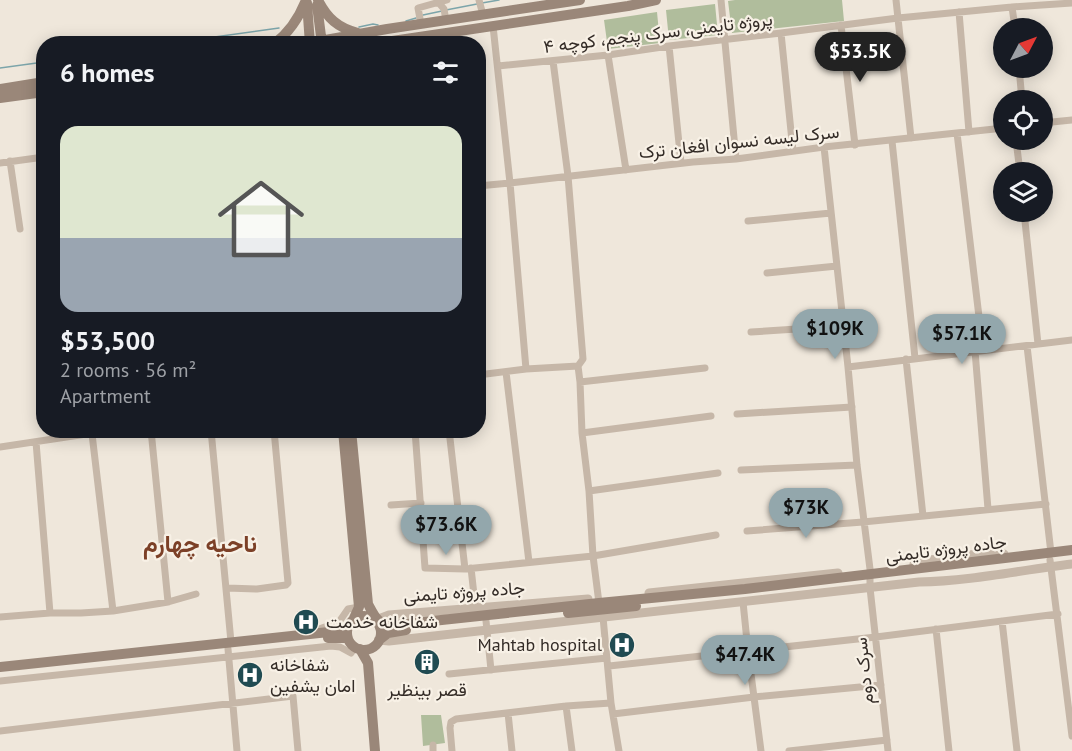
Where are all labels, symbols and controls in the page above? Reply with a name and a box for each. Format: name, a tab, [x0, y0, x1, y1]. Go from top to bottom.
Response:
street label: پروژه تایمنی، سرک پنجم، کوچه ۴	[542, 7, 774, 59]
north arrow	[993, 18, 1053, 78]
map controls	[993, 18, 1053, 222]
pin: $53.5K	[811, 32, 909, 83]
text: $53.5K	[829, 38, 891, 64]
text: 6 homes	[60, 56, 155, 89]
icon: filters	[429, 56, 462, 89]
button: locate	[993, 90, 1053, 150]
street label: سرک لیسه نسوان افغان‌ ترک	[638, 120, 840, 163]
button: layers	[993, 162, 1053, 222]
icon: home	[207, 165, 315, 273]
pin: $109K	[793, 309, 877, 360]
pin: $57.1K	[913, 314, 1011, 365]
text: $109K	[806, 315, 864, 341]
text: $57.1K	[932, 320, 992, 346]
text: $53,500	[60, 324, 155, 357]
text: 2 rooms · 56 m²	[60, 357, 196, 383]
text: Apartment	[60, 383, 151, 409]
pin: $73K	[770, 488, 842, 539]
text: $73K	[783, 494, 829, 520]
pin: $73.6K	[397, 505, 495, 556]
text: $73.6K	[415, 511, 477, 537]
district label: ناحیه چهارم	[143, 528, 257, 560]
street label: جاده پروژه تایمنی	[884, 530, 1008, 568]
street label: جاده پروژه تایمنی	[402, 576, 526, 608]
hospital icon: شفاخانه خدمت	[291, 607, 321, 637]
place label: شفاخانه خدمت	[326, 610, 438, 633]
hospital icon: Mahtab hospital	[607, 630, 637, 660]
place label: Mahtab hospital	[478, 633, 603, 656]
pin: $47.4K	[696, 635, 794, 686]
street label: سرک دوم	[849, 636, 879, 706]
text: $47.4K	[715, 641, 775, 667]
building icon: قصر بینظیر	[412, 647, 442, 677]
place label: شفاخانه امان یشفین	[270, 653, 355, 697]
hospital icon: شفاخانه امان یشفین	[235, 660, 265, 690]
place label: قصر بینظیر	[386, 678, 467, 701]

